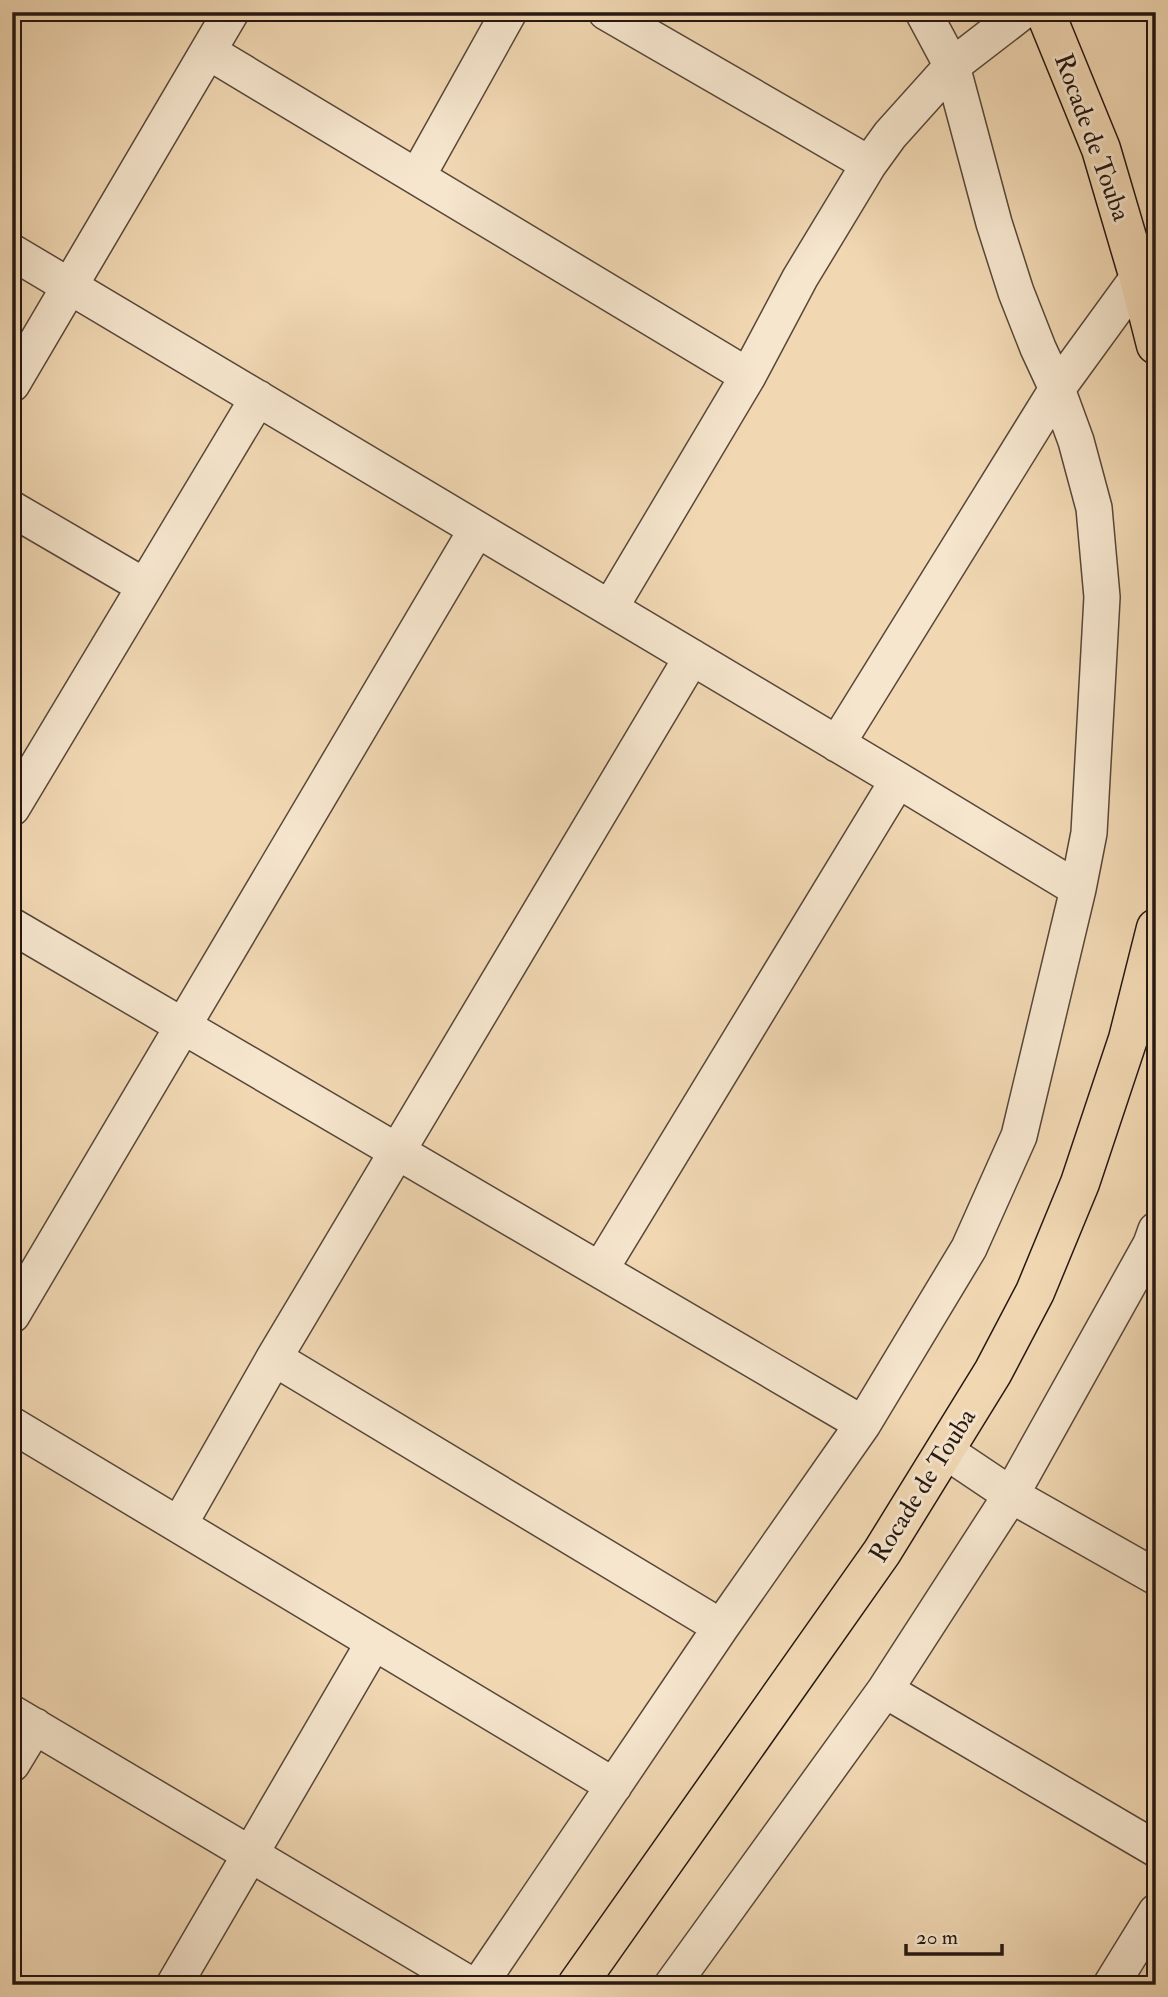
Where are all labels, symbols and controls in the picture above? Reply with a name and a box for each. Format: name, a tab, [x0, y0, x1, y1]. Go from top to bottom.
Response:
street label: Rocade de Touba	[1047, 49, 1137, 226]
street label: Rocade de Touba	[863, 1402, 983, 1568]
scale bar	[906, 1913, 1002, 1957]
text: 20 m	[916, 1924, 958, 1951]

